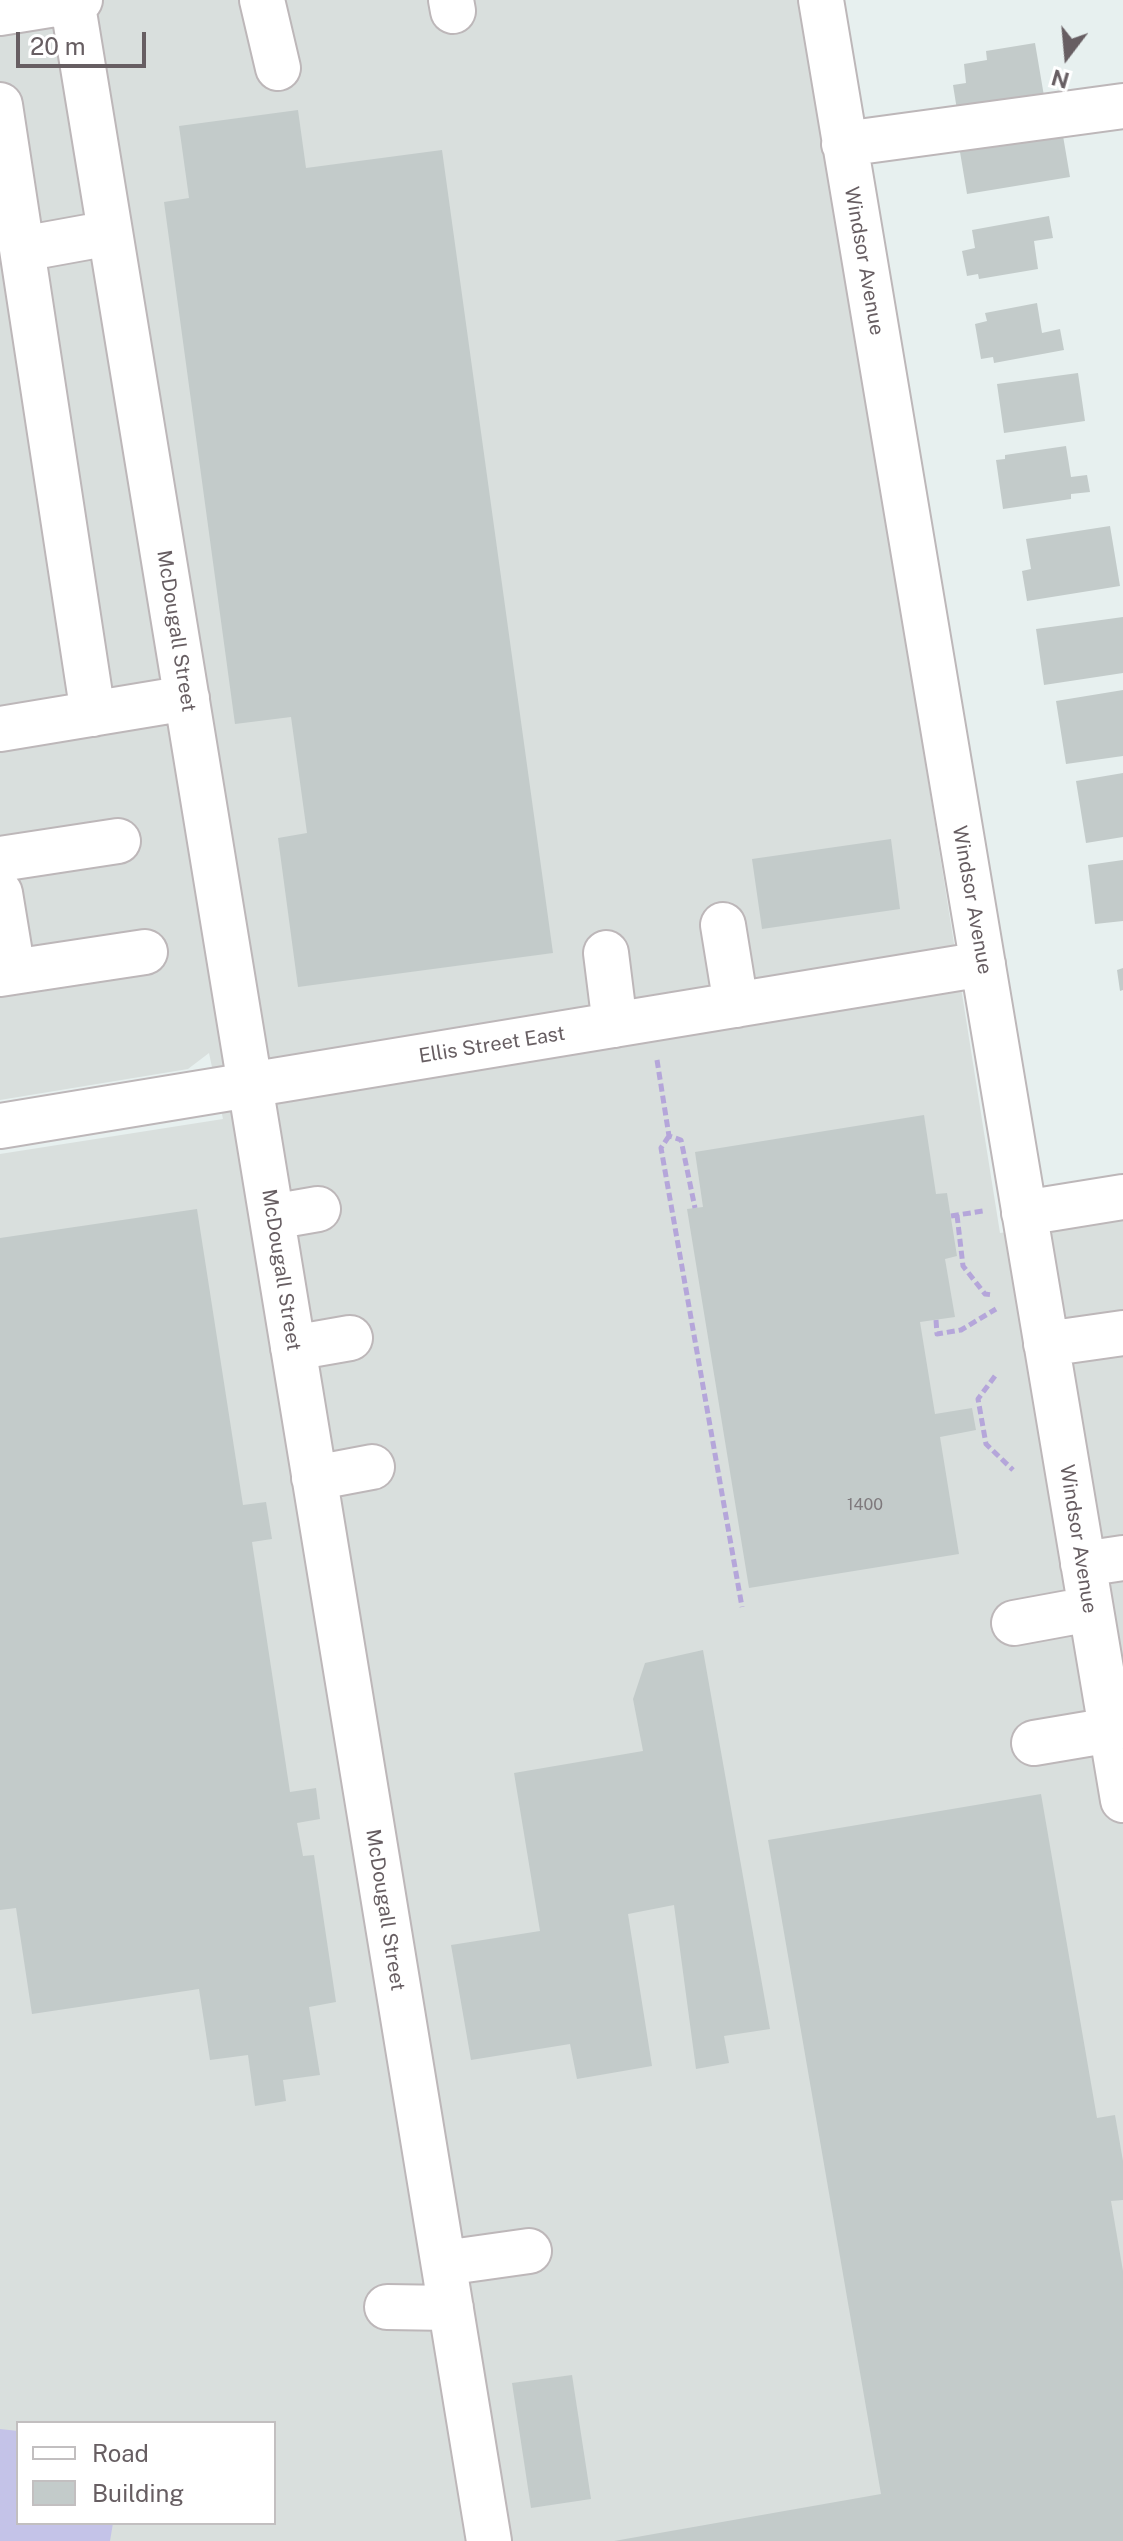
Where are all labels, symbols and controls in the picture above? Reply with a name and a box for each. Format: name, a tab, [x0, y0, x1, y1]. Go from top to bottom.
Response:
scale bar	[20, 16, 150, 66]
north arrow	[1027, 16, 1107, 96]
text: 20 m	[30, 32, 86, 60]
text: N	[1049, 64, 1072, 94]
street label: Windsor Avenue	[839, 185, 889, 337]
street label: McDougall Street	[151, 548, 201, 714]
street label: Windsor Avenue	[947, 824, 997, 976]
street label: Ellis Street East	[417, 1022, 567, 1068]
street label: McDougall Street	[256, 1187, 306, 1353]
street label: Windsor Avenue	[1054, 1463, 1102, 1615]
house number: 1400	[847, 1495, 883, 1515]
street label: McDougall Street	[360, 1827, 410, 1993]
legend	[16, 2421, 276, 2525]
text: Road	[92, 2439, 149, 2467]
text: Building	[92, 2479, 184, 2507]

